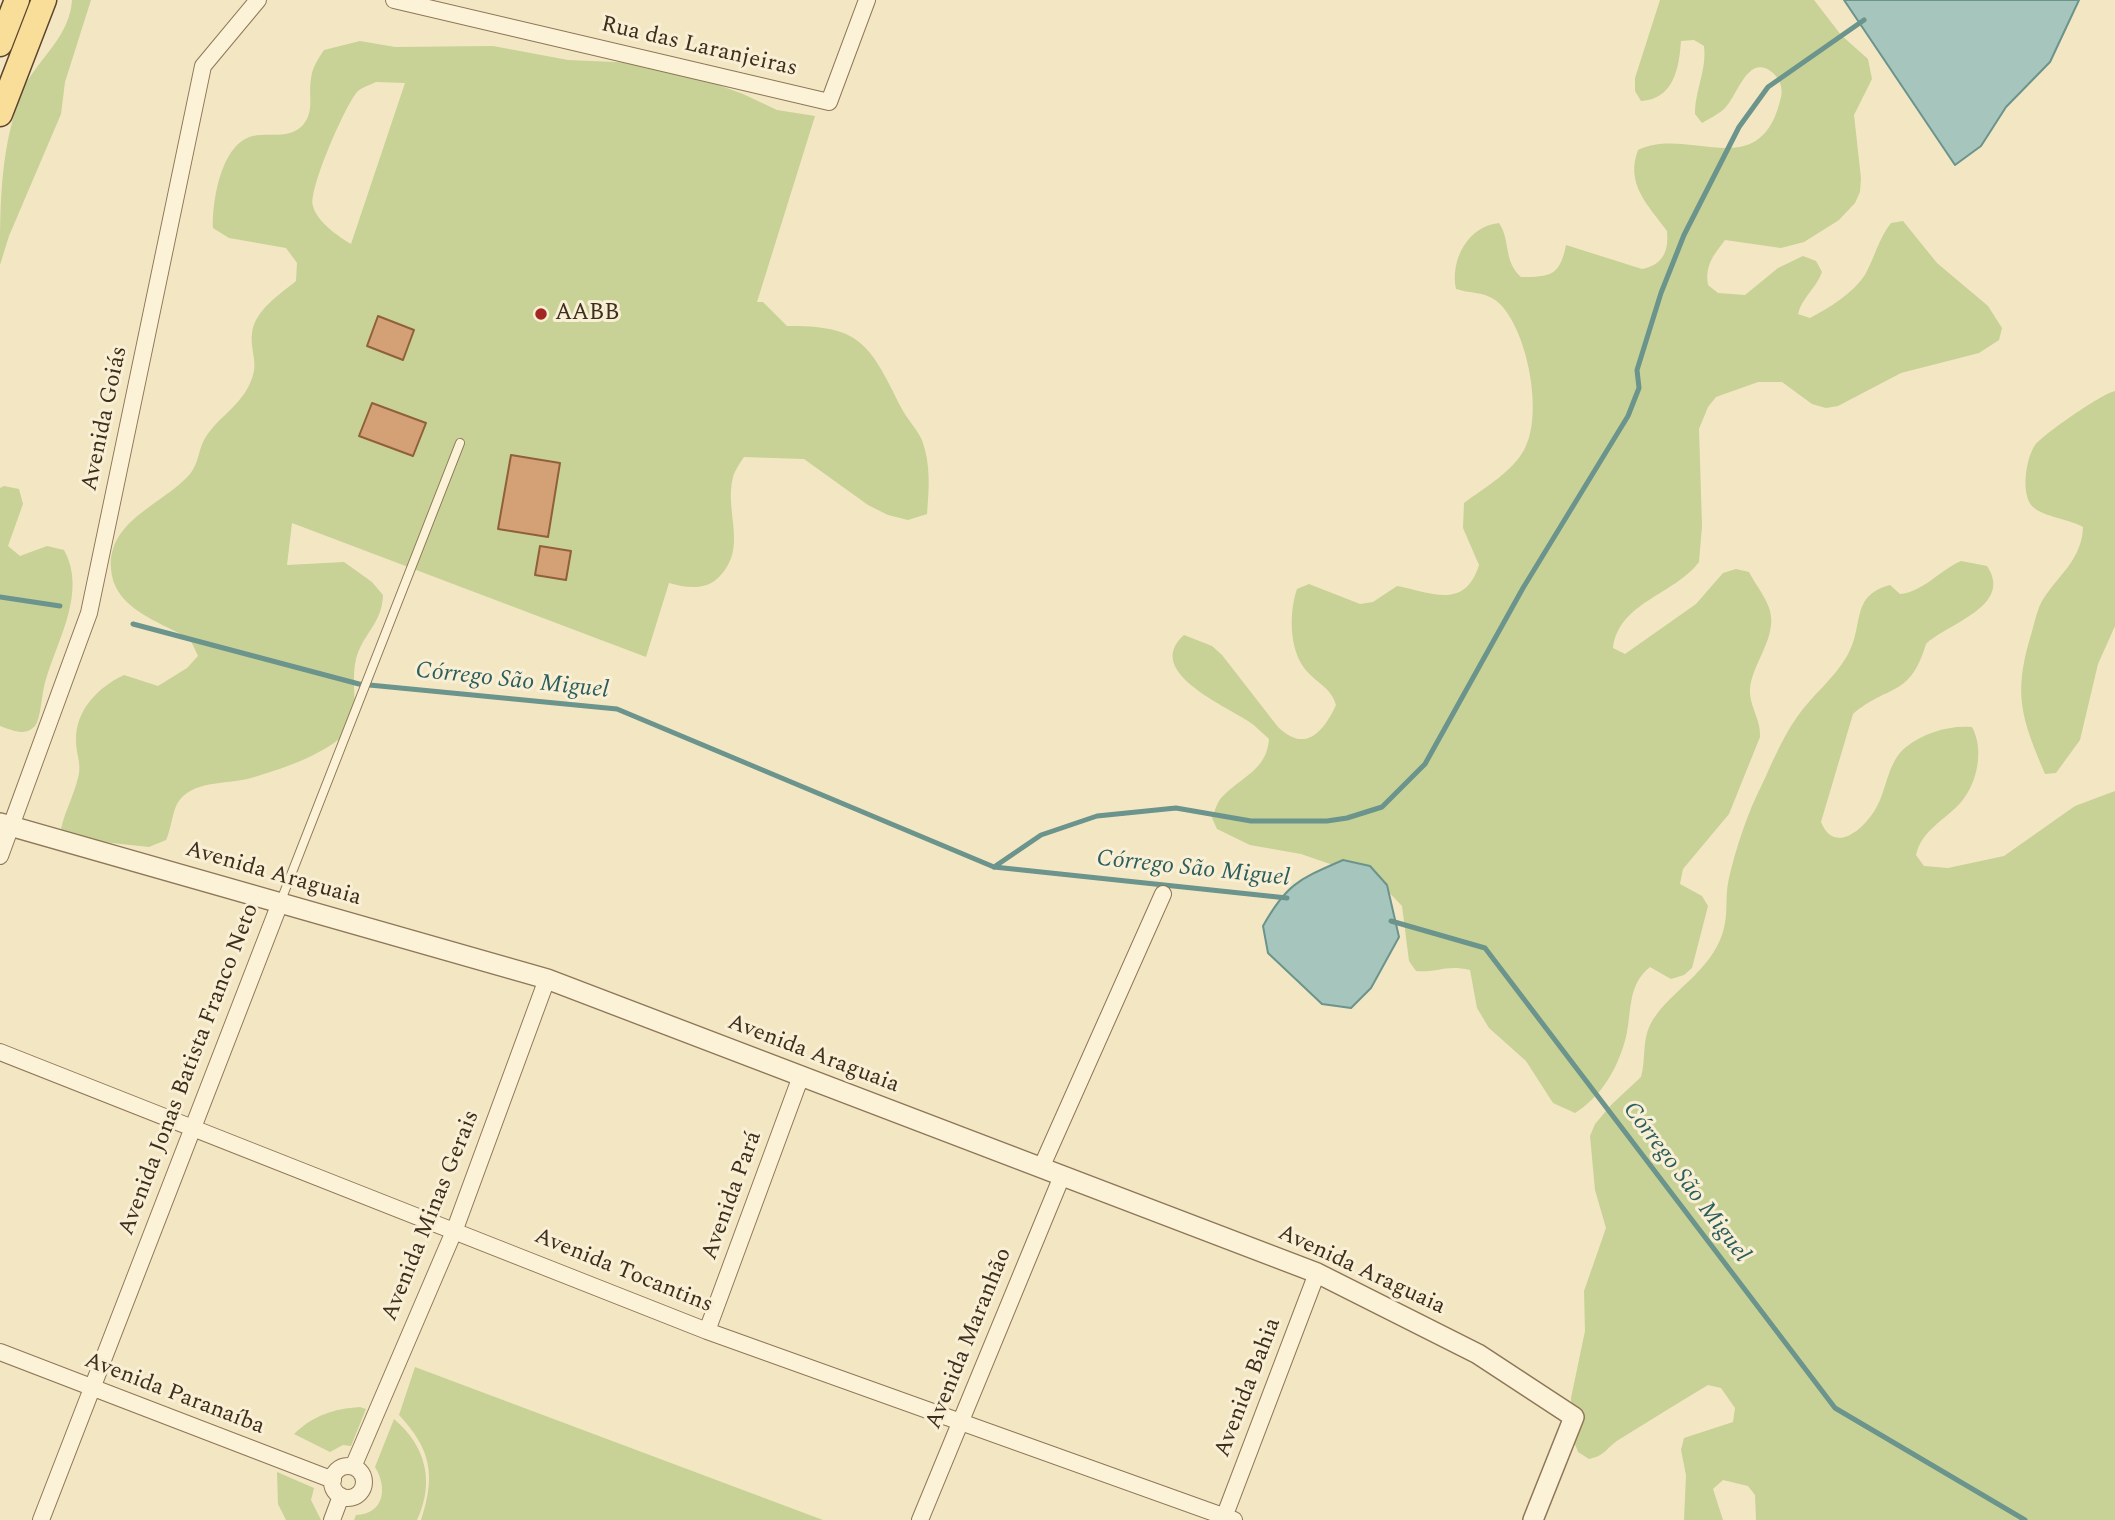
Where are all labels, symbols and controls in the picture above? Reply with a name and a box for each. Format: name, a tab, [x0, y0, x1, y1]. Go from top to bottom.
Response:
street label: Rua das Laranjeiras	[598, 12, 800, 84]
place label: AABB	[555, 300, 619, 328]
marker: AABB	[533, 306, 549, 322]
street label: Avenida Goiás	[77, 344, 135, 494]
water label: Córrego São Miguel	[414, 658, 610, 706]
street label: Avenida Araguaia	[182, 837, 364, 913]
water label: Córrego São Miguel	[1095, 846, 1291, 894]
street label: Avenida Jonas Batista Franco Neto	[114, 900, 266, 1240]
street label: Avenida Araguaia	[723, 1010, 903, 1100]
water label: Córrego São Miguel	[1615, 1097, 1755, 1269]
street label: Avenida Minas Gerais	[377, 1107, 487, 1325]
street label: Avenida Pará	[697, 1128, 769, 1264]
street label: Avenida Araguaia	[1273, 1220, 1449, 1322]
street label: Avenida Tocantins	[530, 1224, 716, 1320]
street label: Avenida Maranhão	[921, 1244, 1019, 1434]
street label: Avenida Bahia	[1210, 1315, 1288, 1461]
street label: Avenida Paranaíba	[80, 1348, 268, 1442]

